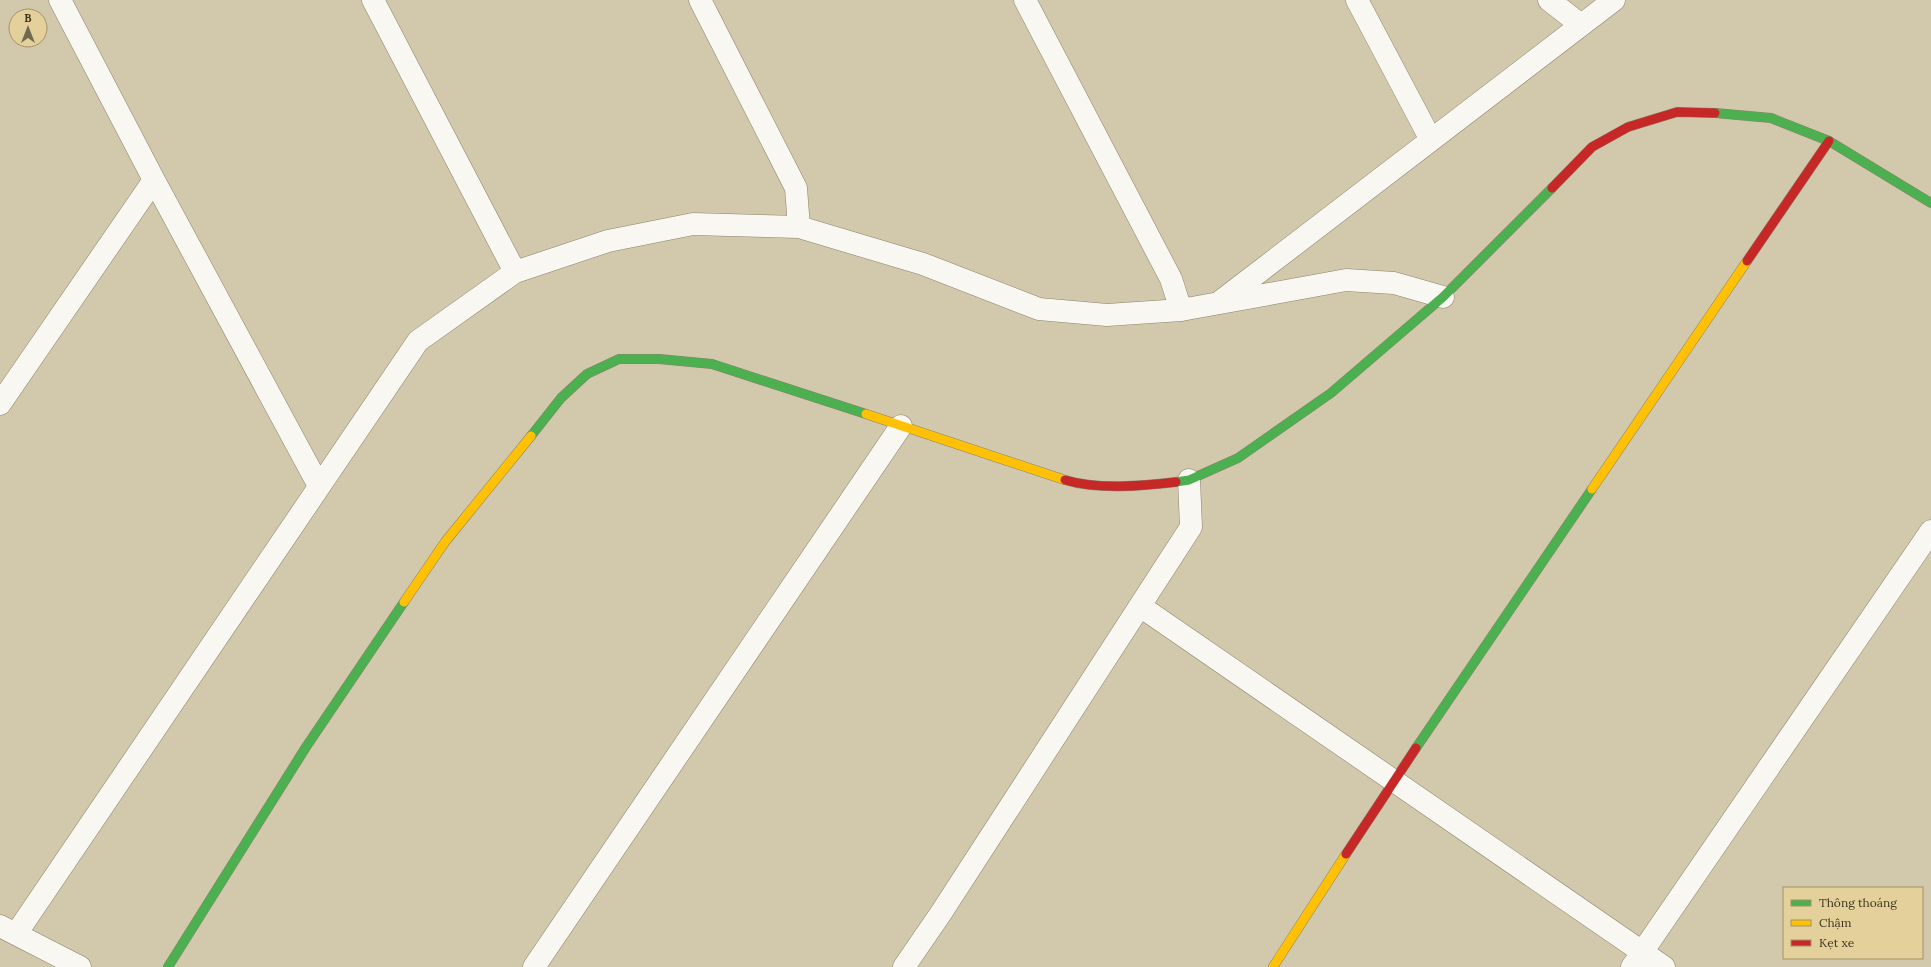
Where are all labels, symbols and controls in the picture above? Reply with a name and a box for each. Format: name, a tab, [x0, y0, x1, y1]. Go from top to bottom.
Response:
north arrow	[8, 8, 48, 48]
text: B	[24, 11, 32, 25]
legend	[1783, 887, 1923, 959]
text: Thông thoáng	[1819, 895, 1897, 910]
text: Chậm	[1819, 915, 1852, 930]
text: Kẹt xe	[1819, 935, 1855, 950]

